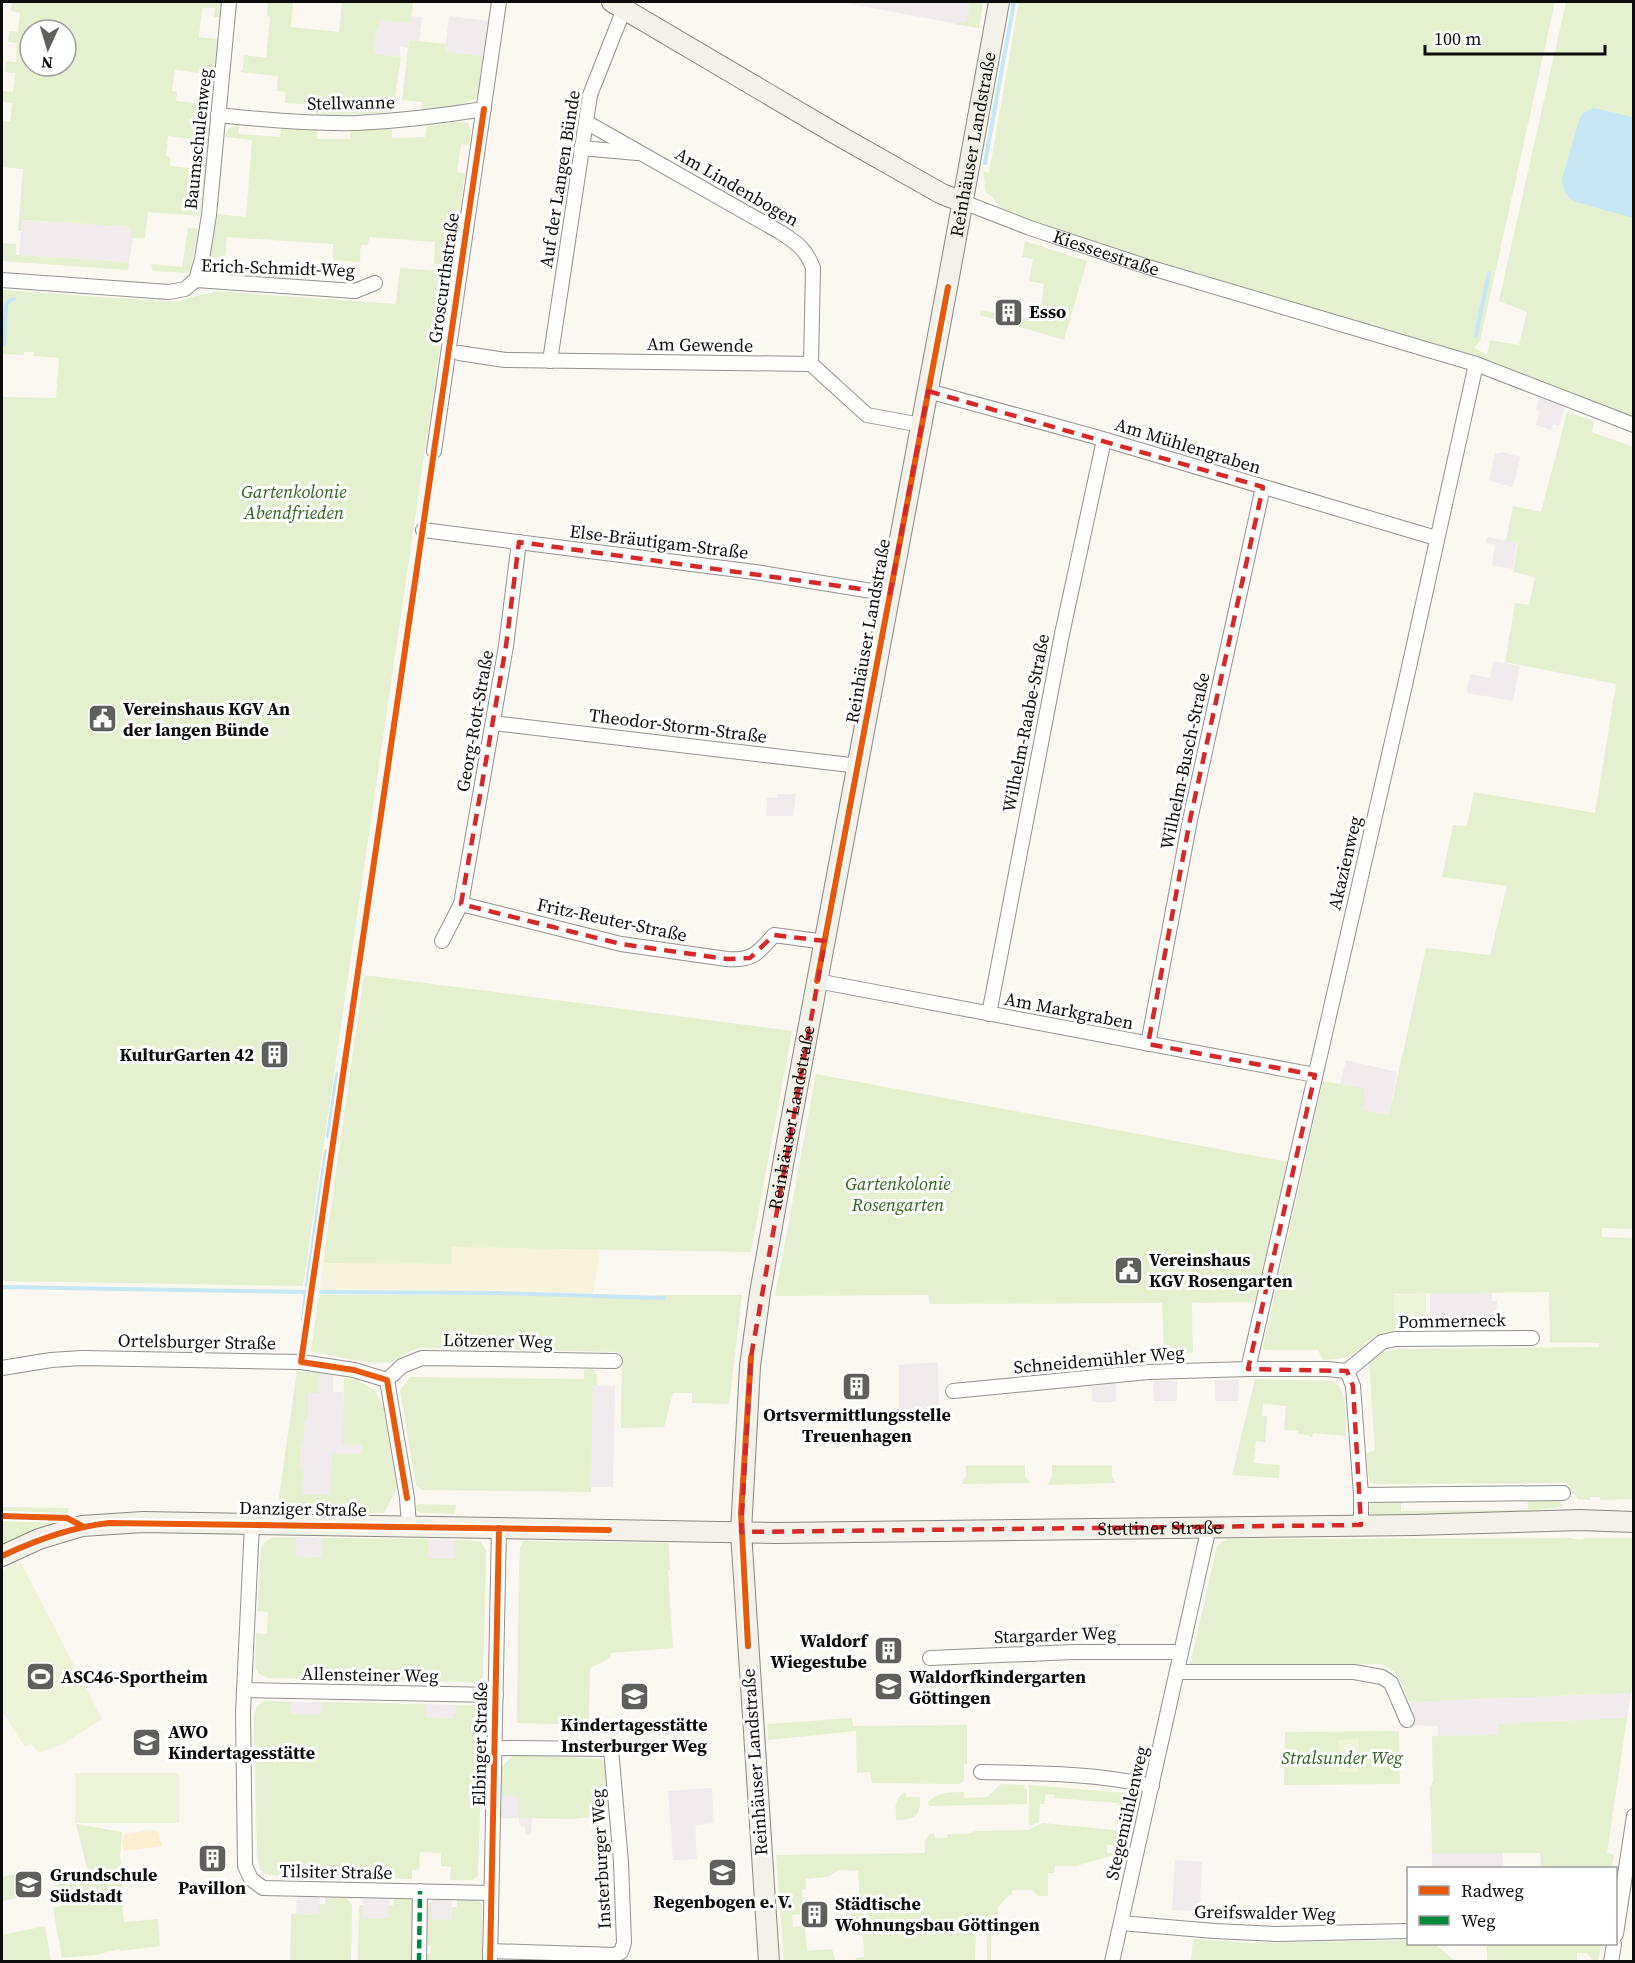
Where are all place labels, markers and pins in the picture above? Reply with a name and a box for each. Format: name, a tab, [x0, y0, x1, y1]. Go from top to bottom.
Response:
building icon: Esso	[992, 296, 1024, 328]
place label: Esso	[1029, 299, 1066, 324]
place label: Vereinshaus KGV An der langen Bünde	[123, 696, 290, 742]
public building icon: Vereinshaus KGV An der langen Bünde	[86, 703, 118, 735]
building icon: KulturGarten 42	[259, 1039, 291, 1071]
place label: KulturGarten 42	[120, 1042, 254, 1067]
place label: Vereinshaus KGV Rosengarten	[1149, 1247, 1293, 1293]
public building icon: Vereinshaus KGV Rosengarten	[1112, 1254, 1144, 1286]
building icon: Ortsvermittlungsstelle Treuenhagen	[841, 1370, 873, 1402]
place label: Ortsvermittlungsstelle Treuenhagen	[763, 1402, 951, 1448]
place label: Waldorf Wiegestube	[770, 1628, 869, 1674]
building icon: Waldorf Wiegestube	[872, 1635, 904, 1667]
sports icon: ASC46-Sportheim	[24, 1661, 56, 1693]
place label: ASC46-Sportheim	[61, 1664, 208, 1689]
place label: Waldorfkindergarten Göttingen	[909, 1664, 1086, 1710]
school or university icon: Waldorfkindergarten Göttingen	[872, 1671, 904, 1703]
school or university icon: Kindertagesstätte Insterburger Weg	[618, 1680, 650, 1712]
place label: Kindertagesstätte Insterburger Weg	[560, 1712, 708, 1758]
place label: AWO Kindertagesstätte	[168, 1719, 315, 1765]
school or university icon: AWO Kindertagesstätte	[131, 1726, 163, 1758]
building icon: Pavillon	[196, 1843, 228, 1875]
school or university icon: Regenbogen e. V.	[707, 1857, 739, 1889]
place label: Grundschule Südstadt	[50, 1862, 157, 1908]
school or university icon: Grundschule Südstadt	[13, 1869, 45, 1901]
place label: Pavillon	[178, 1875, 246, 1900]
place label: Regenbogen e. V.	[653, 1889, 793, 1914]
place label: Städtische Wohnungsbau Göttingen	[835, 1891, 1040, 1937]
building icon: Städtische Wohnungsbau Göttingen	[798, 1898, 830, 1930]

